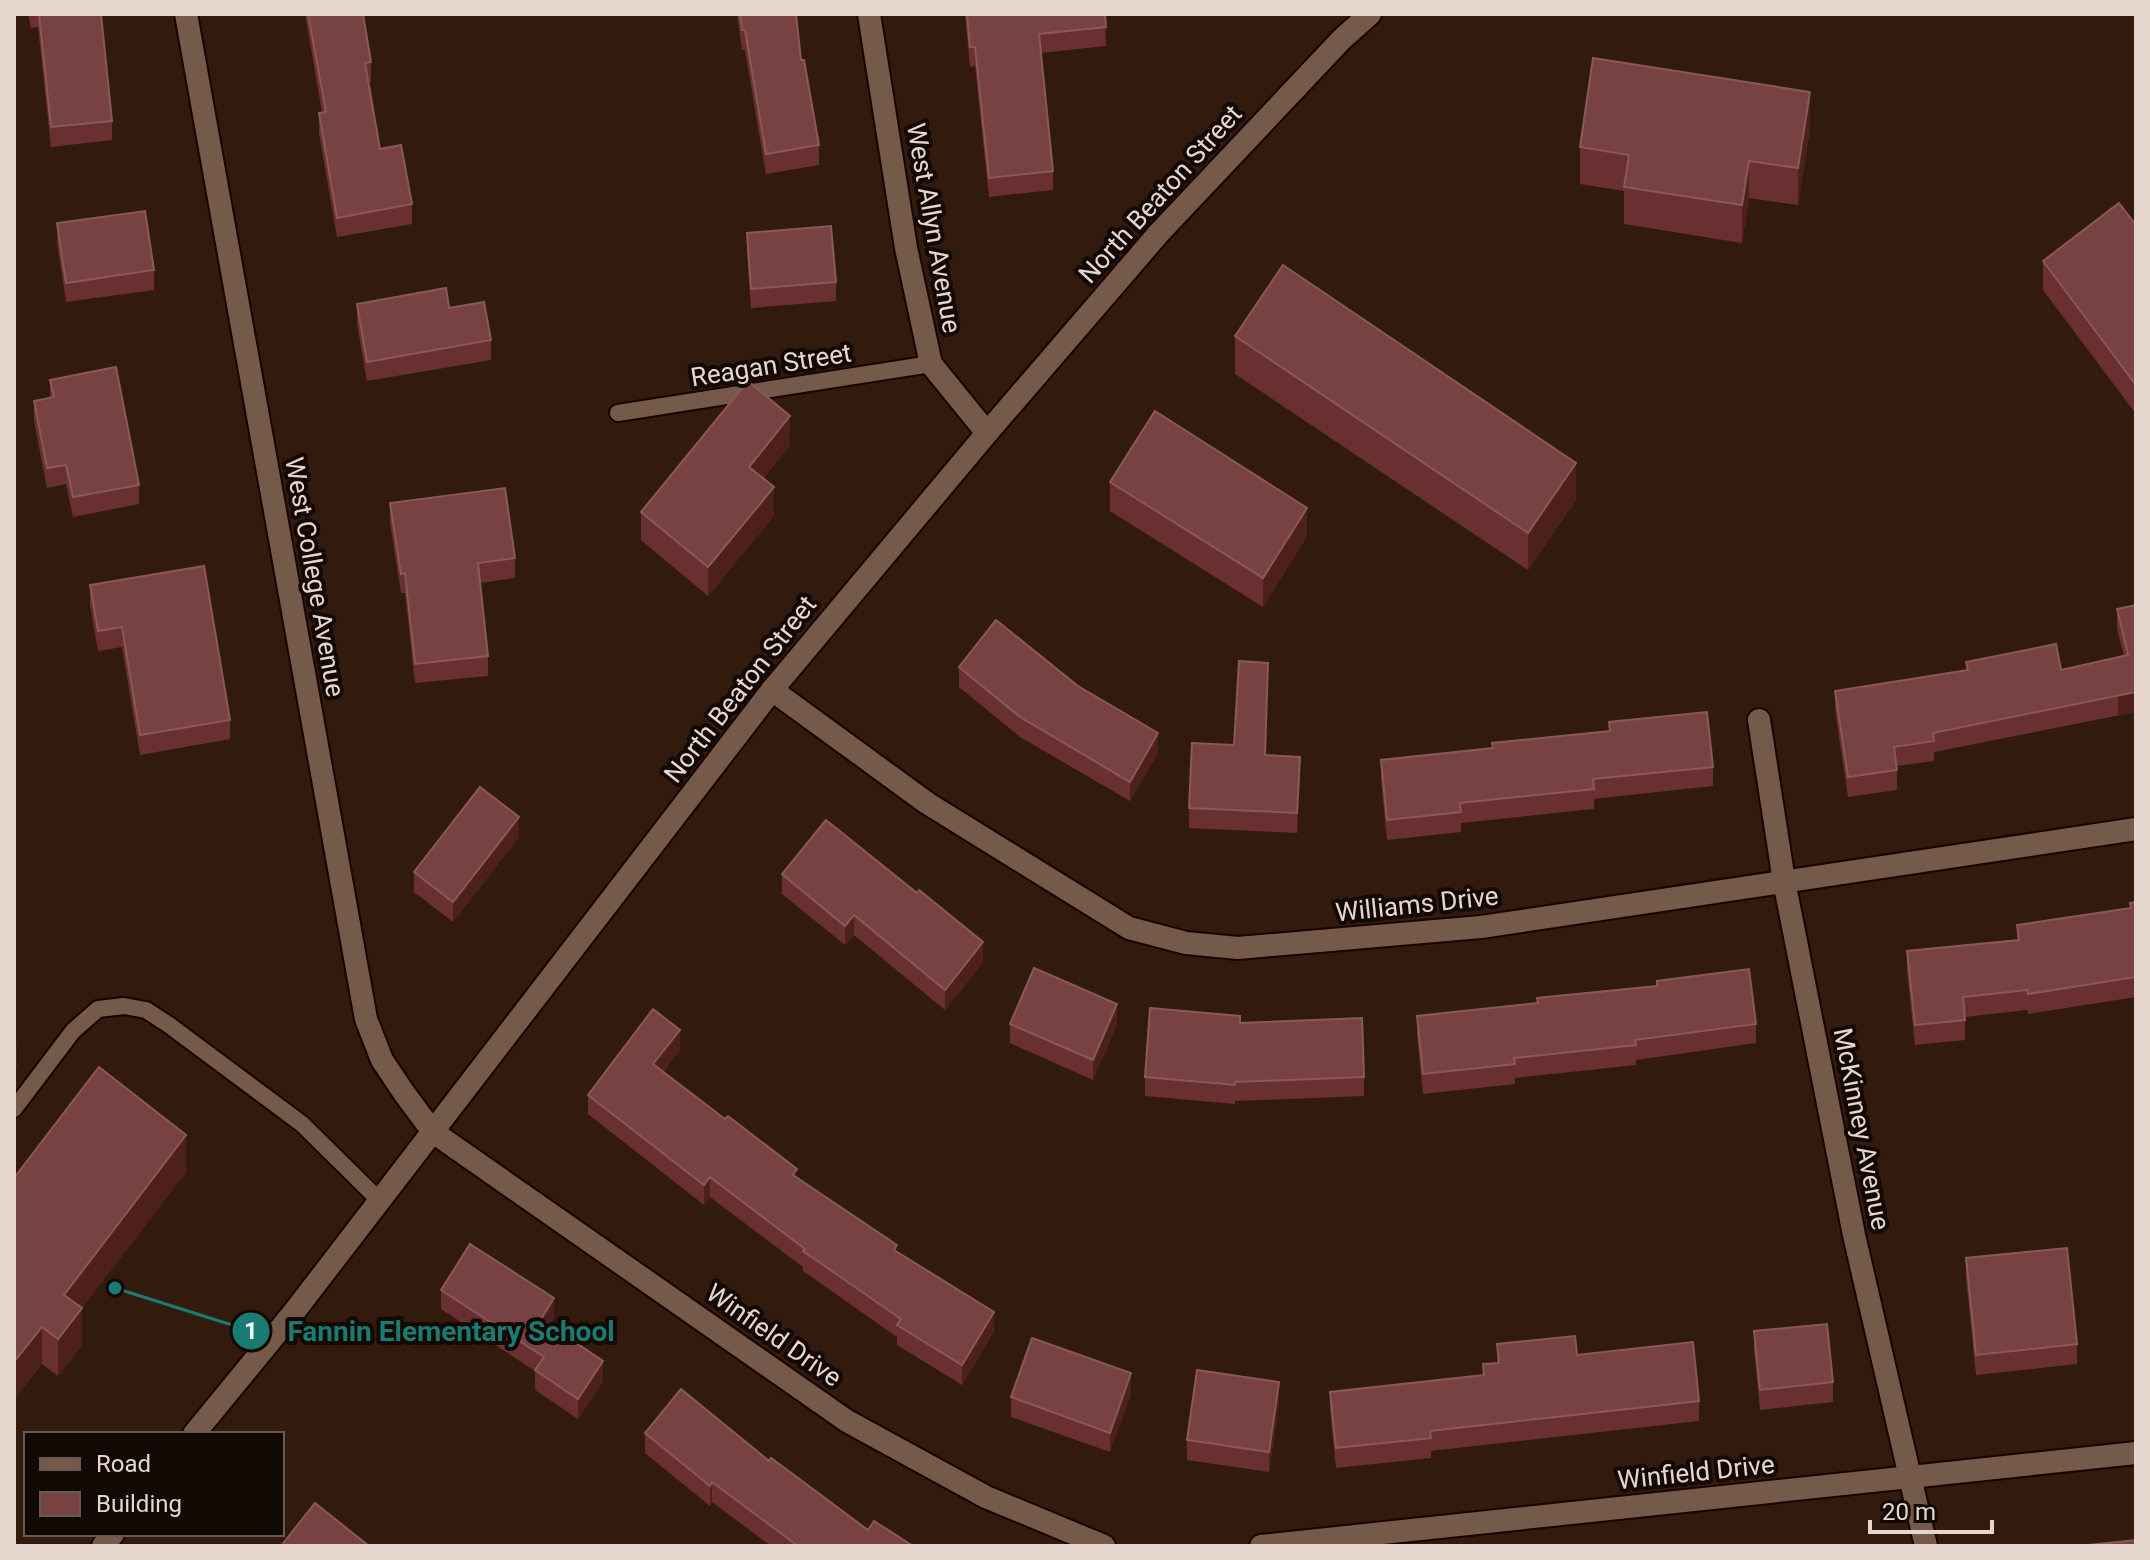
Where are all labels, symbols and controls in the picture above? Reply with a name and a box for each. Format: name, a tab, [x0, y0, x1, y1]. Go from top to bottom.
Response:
street label: North Beaton Street	[1072, 99, 1248, 289]
street label: West Allyn Avenue	[901, 121, 967, 335]
street label: Reagan Street	[689, 338, 853, 392]
street label: West College Avenue	[279, 455, 351, 699]
street label: North Beaton Street	[658, 590, 822, 788]
street label: Williams Drive	[1334, 881, 1500, 927]
street label: McKinney Avenue	[1828, 1025, 1896, 1233]
street label: Winfield Drive	[701, 1277, 847, 1393]
callout: Fannin Elementary School	[231, 1305, 631, 1357]
text: Fannin Elementary School	[287, 1315, 615, 1348]
text: 1	[244, 1317, 258, 1345]
legend	[24, 1432, 284, 1536]
street label: Winfield Drive	[1616, 1449, 1776, 1495]
text: Road	[96, 1450, 151, 1478]
scale bar	[1870, 1484, 1992, 1534]
text: Building	[96, 1490, 182, 1518]
text: 20 m	[1882, 1498, 1936, 1526]

